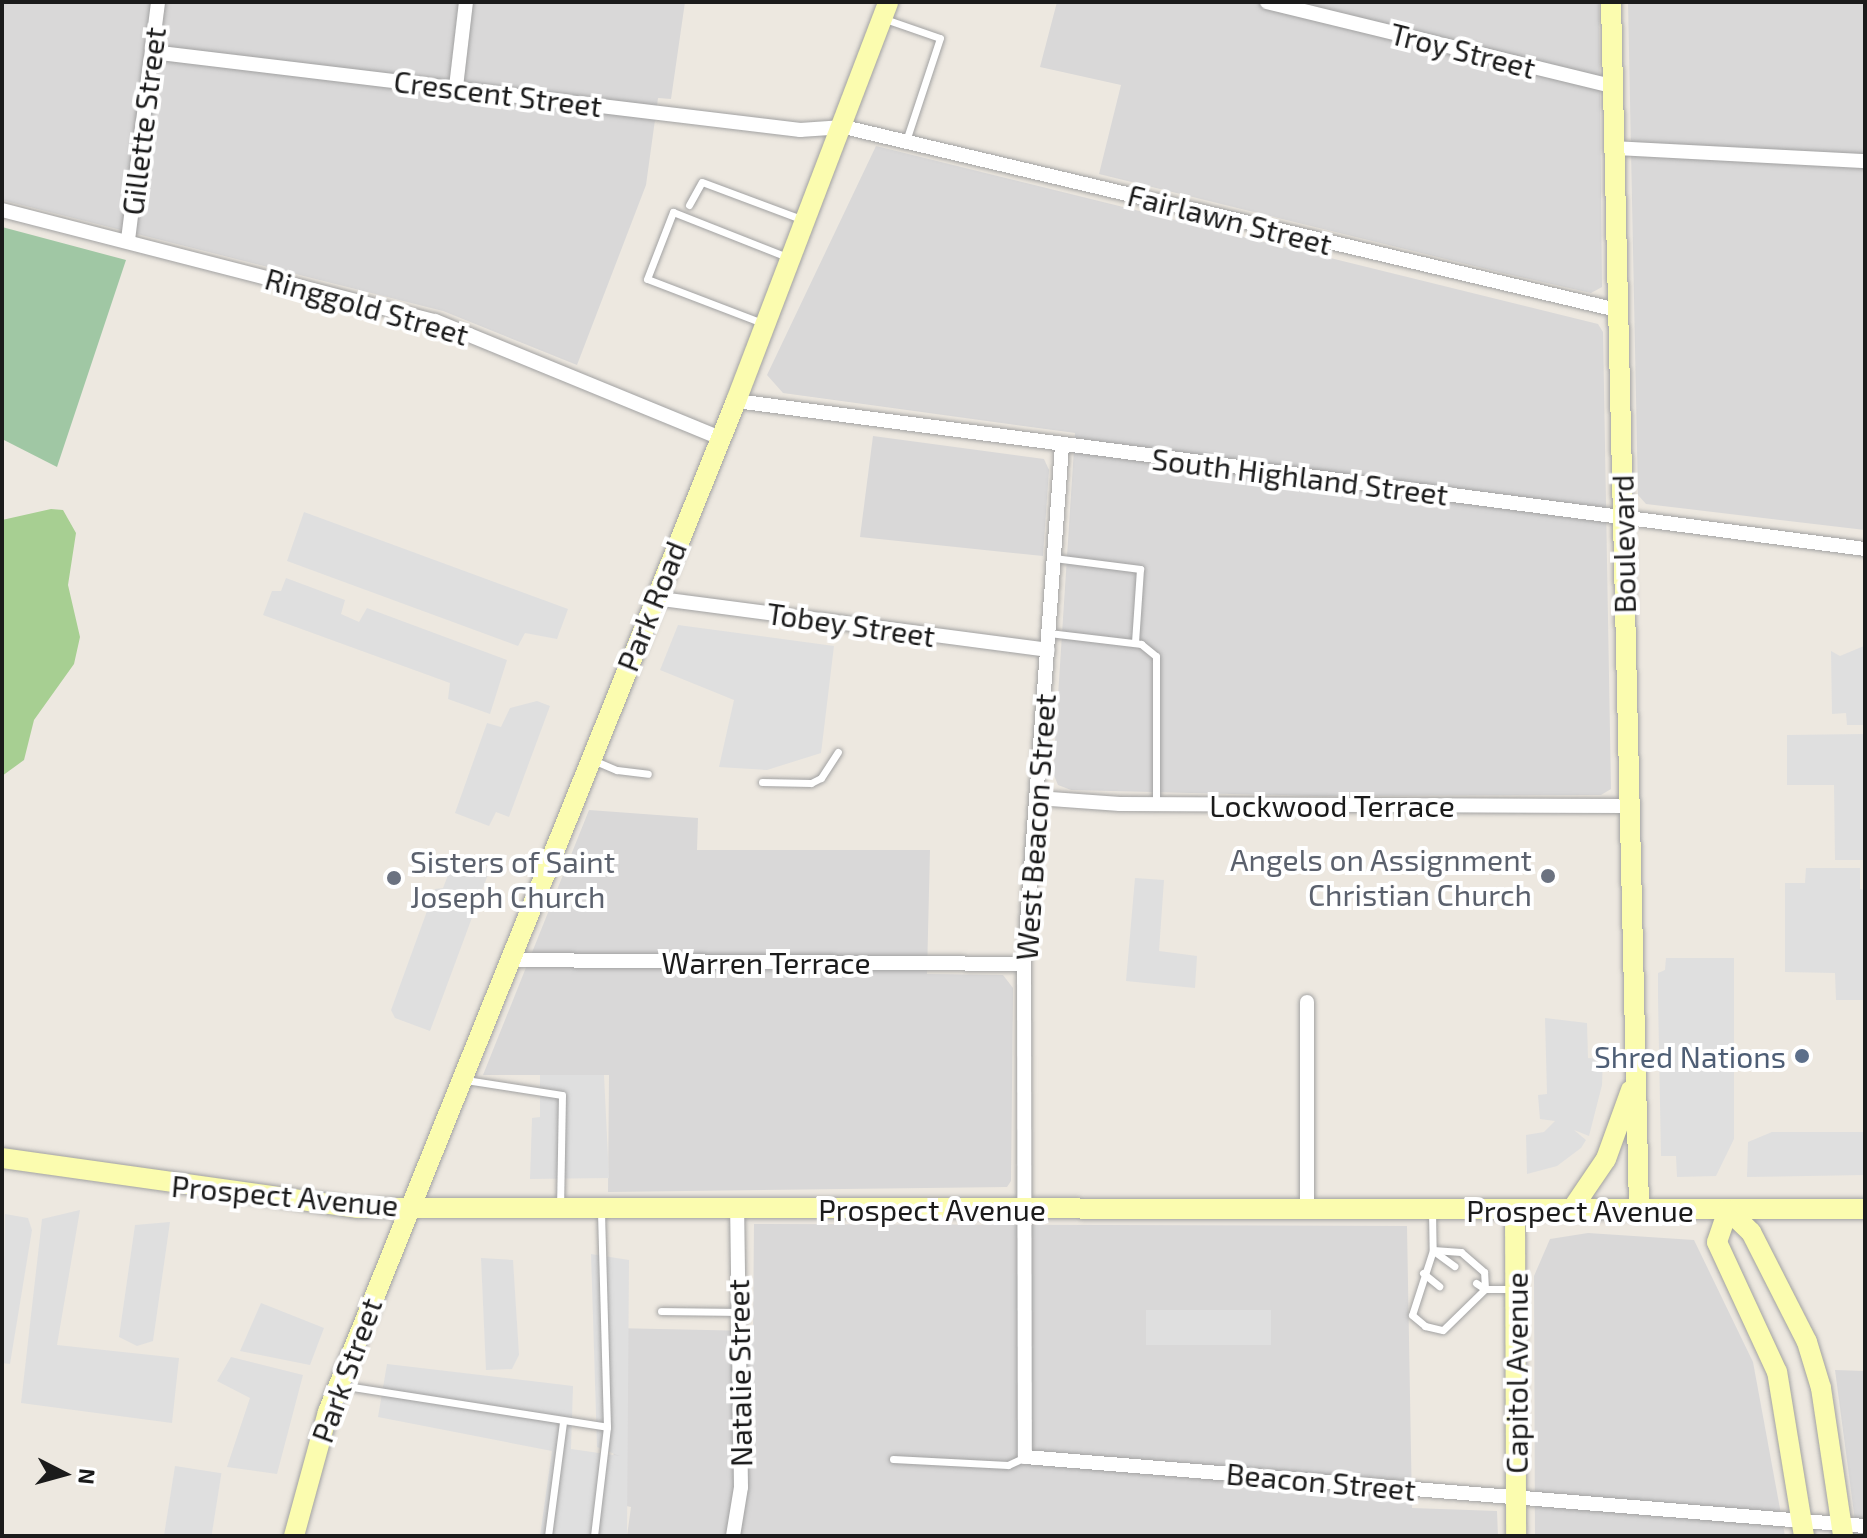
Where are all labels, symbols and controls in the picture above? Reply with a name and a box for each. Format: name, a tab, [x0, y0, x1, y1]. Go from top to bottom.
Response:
street label: Troy Street	[1386, 15, 1540, 85]
street label: Gillette Street	[114, 25, 172, 217]
street label: Crescent Street	[392, 62, 604, 124]
street label: Fairlawn Street	[1124, 176, 1336, 262]
street label: Ringgold Street	[261, 260, 473, 352]
street label: South Highland Street	[1150, 440, 1450, 512]
street label: Boulevard	[1604, 474, 1642, 614]
street label: Park Road	[609, 536, 693, 676]
street label: Tobey Street	[764, 594, 938, 654]
street label: West Beacon Street	[1008, 692, 1062, 962]
street label: Lockwood Terrace	[1209, 787, 1455, 823]
place label: Angels on Assignment Christian Church	[1229, 841, 1532, 912]
place label: Sisters of Saint Joseph Church	[410, 843, 616, 914]
marker: Angels on Assignment Christian Church	[1539, 867, 1557, 885]
marker: Sisters of Saint Joseph Church	[385, 869, 403, 887]
street label: Warren Terrace	[661, 944, 871, 980]
place label: Shred Nations	[1594, 1038, 1786, 1074]
marker: Shred Nations	[1793, 1047, 1811, 1065]
street label: Prospect Avenue	[170, 1167, 400, 1223]
street label: Prospect Avenue	[818, 1191, 1046, 1227]
street label: Prospect Avenue	[1466, 1192, 1694, 1228]
street label: Capitol Avenue	[1498, 1271, 1534, 1475]
street label: Natalie Street	[719, 1279, 759, 1467]
street label: Park Street	[303, 1293, 389, 1447]
north arrow	[24, 1434, 104, 1514]
street label: Beacon Street	[1225, 1455, 1417, 1507]
text: N	[74, 1467, 102, 1486]

